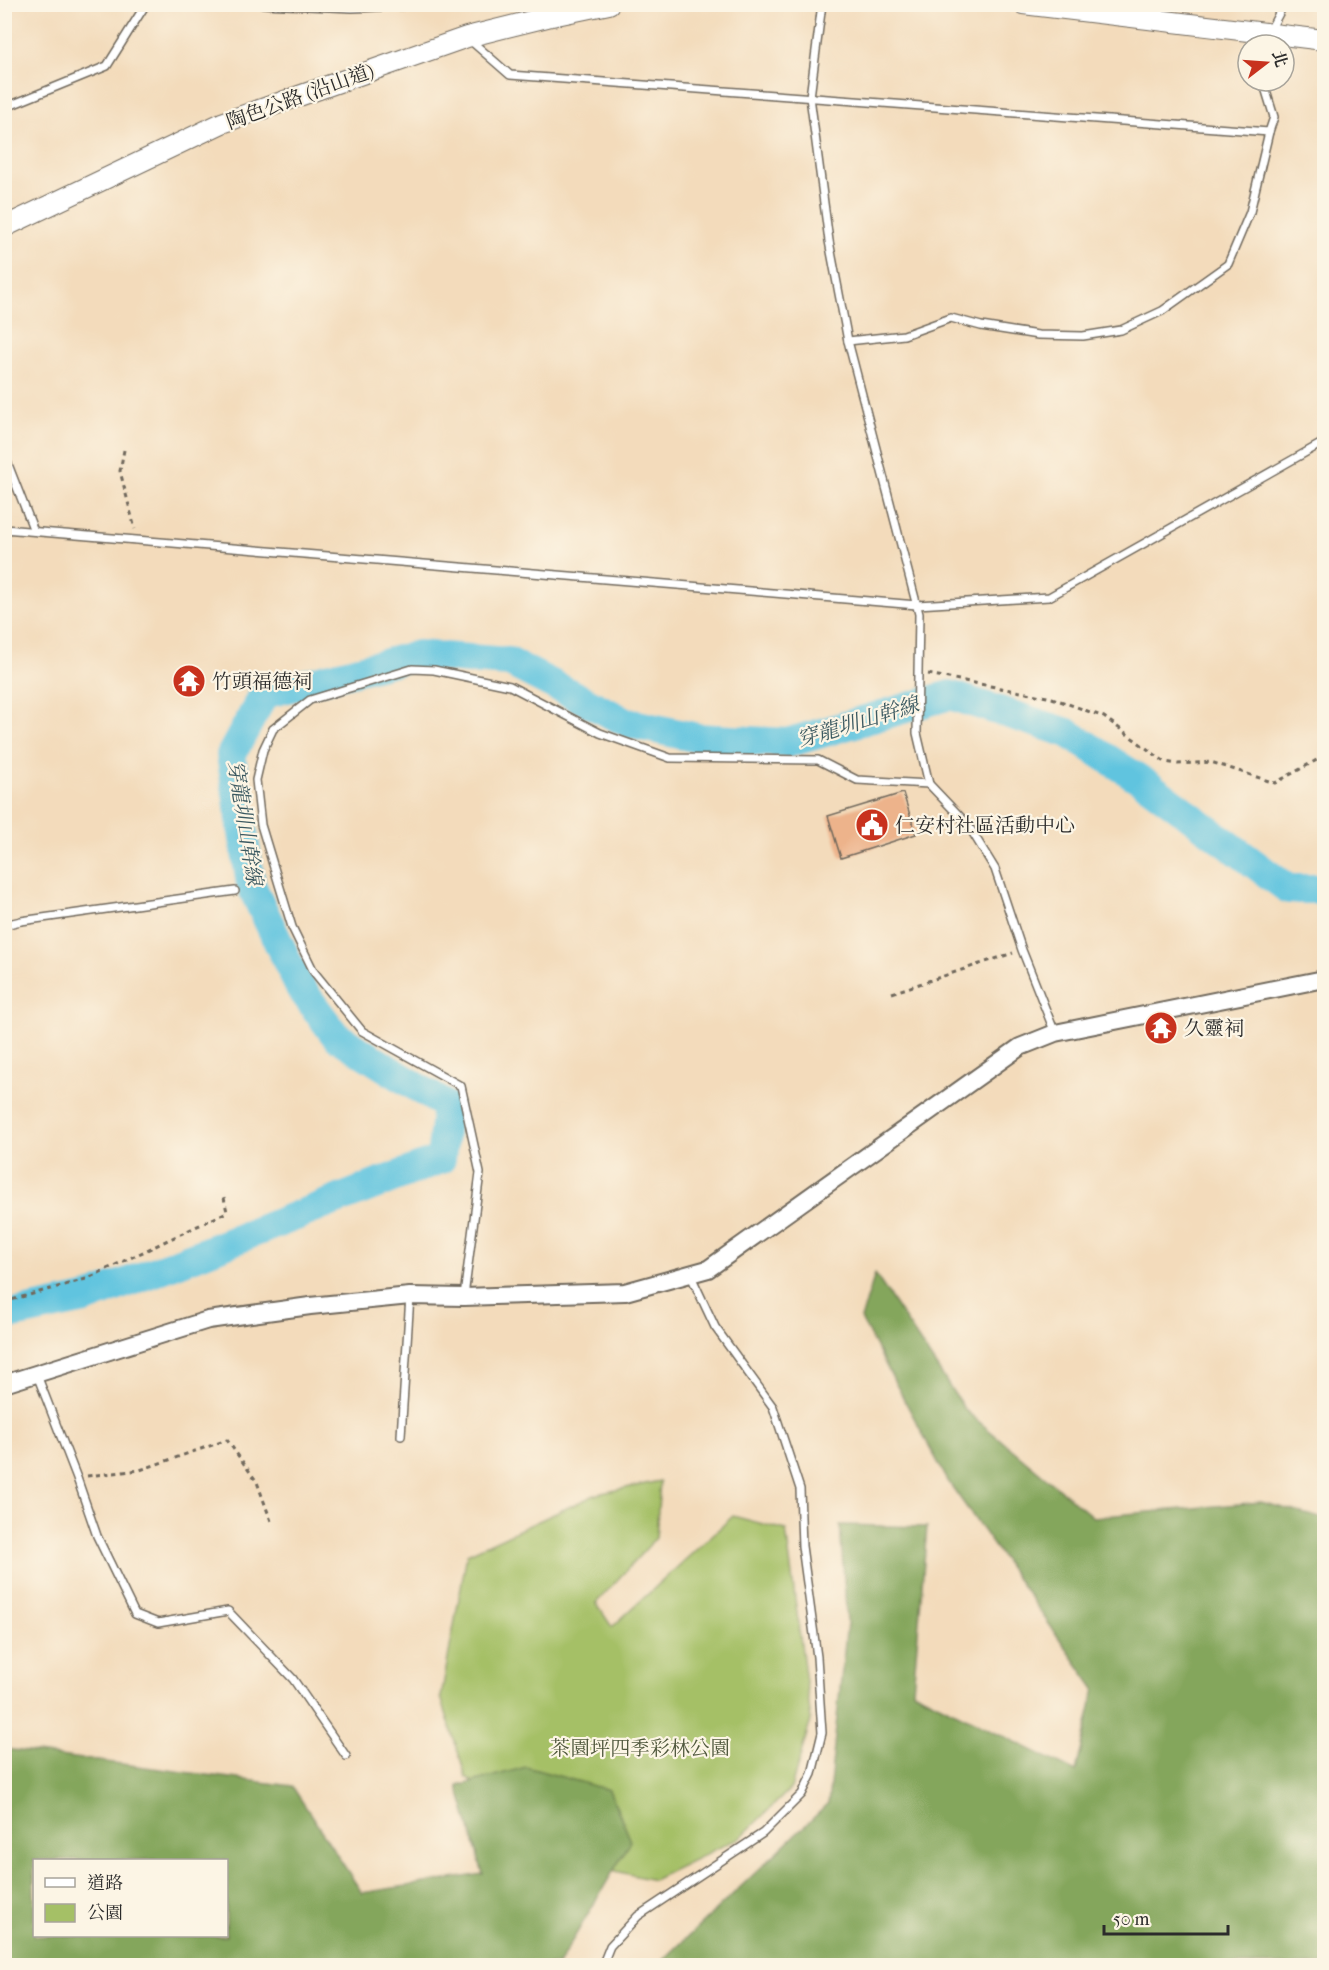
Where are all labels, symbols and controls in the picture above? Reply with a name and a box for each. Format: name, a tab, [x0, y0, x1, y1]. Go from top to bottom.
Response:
north arrow	[1236, 33, 1296, 93]
text: 北	[1268, 48, 1291, 69]
street label: 陶色公路 (沿山道)	[223, 59, 377, 134]
temple icon: 竹頭福德祠	[171, 663, 207, 699]
place label: 竹頭福德祠	[212, 670, 312, 693]
water label: 穿龍圳山幹線	[794, 692, 924, 752]
water label: 穿龍圳山幹線	[223, 759, 267, 889]
public building icon: 仁安村社區活動中心	[854, 807, 890, 843]
place label: 仁安村社區活動中心	[895, 814, 1075, 837]
temple icon: 久靈祠	[1143, 1010, 1179, 1046]
place label: 久靈祠	[1184, 1017, 1244, 1040]
park label: 茶園坪四季彩林公園	[550, 1737, 730, 1760]
legend	[33, 1859, 228, 1937]
text: 道路	[87, 1873, 123, 1894]
scale bar	[1104, 1898, 1228, 1936]
text: 公園	[87, 1903, 123, 1924]
text: 50 m	[1113, 1909, 1150, 1930]

